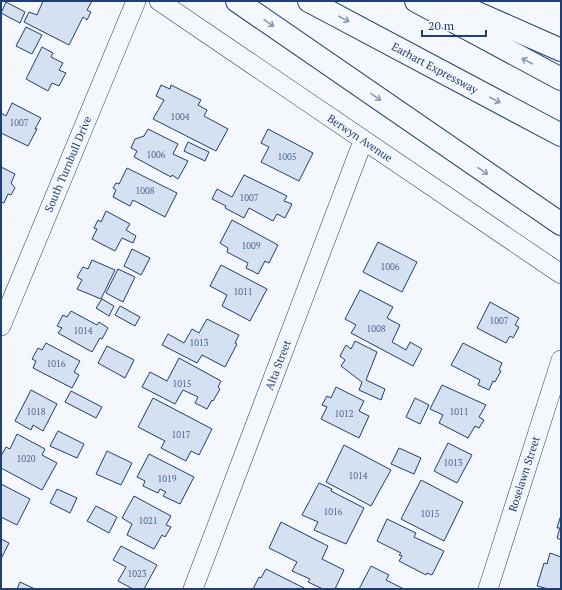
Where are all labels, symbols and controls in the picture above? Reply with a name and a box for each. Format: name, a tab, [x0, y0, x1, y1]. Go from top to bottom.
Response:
scale bar	[422, 12, 486, 38]
one-way arrow	[338, 16, 350, 24]
text: 20 m	[428, 18, 455, 33]
one-way arrow	[263, 19, 274, 27]
street label: Earhart Expressway	[389, 39, 481, 97]
one-way arrow	[521, 56, 533, 64]
one-way arrow	[370, 93, 381, 101]
one-way arrow	[489, 97, 501, 105]
house number: 1004	[170, 111, 190, 123]
street label: Berwyn Avenue	[325, 111, 396, 165]
street label: South Turnbull Drive	[41, 113, 95, 214]
house number: 1007	[9, 117, 29, 129]
house number: 1006	[146, 149, 166, 161]
house number: 1005	[277, 151, 297, 163]
one-way arrow	[477, 167, 488, 175]
house number: 1008	[135, 185, 155, 197]
house number: 1007	[239, 192, 259, 204]
house number: 1009	[241, 240, 261, 252]
house number: 1006	[380, 261, 400, 273]
house number: 1011	[233, 286, 253, 298]
house number: 1007	[489, 315, 509, 327]
house number: 1008	[366, 323, 386, 335]
house number: 1014	[73, 325, 93, 337]
house number: 1013	[189, 337, 209, 349]
street label: Alta Street	[262, 338, 294, 392]
house number: 1016	[46, 358, 66, 370]
house number: 1015	[172, 378, 192, 390]
house number: 1018	[26, 406, 46, 418]
house number: 1011	[449, 406, 469, 418]
house number: 1012	[334, 408, 354, 420]
house number: 1017	[171, 429, 191, 441]
street label: Roselawn Street	[505, 434, 543, 514]
house number: 1020	[16, 453, 36, 465]
house number: 1013	[443, 457, 463, 469]
house number: 1014	[348, 470, 368, 482]
house number: 1019	[157, 473, 177, 485]
house number: 1016	[323, 506, 343, 518]
house number: 1015	[420, 508, 440, 520]
house number: 1021	[138, 515, 158, 527]
house number: 1023	[127, 568, 147, 580]

